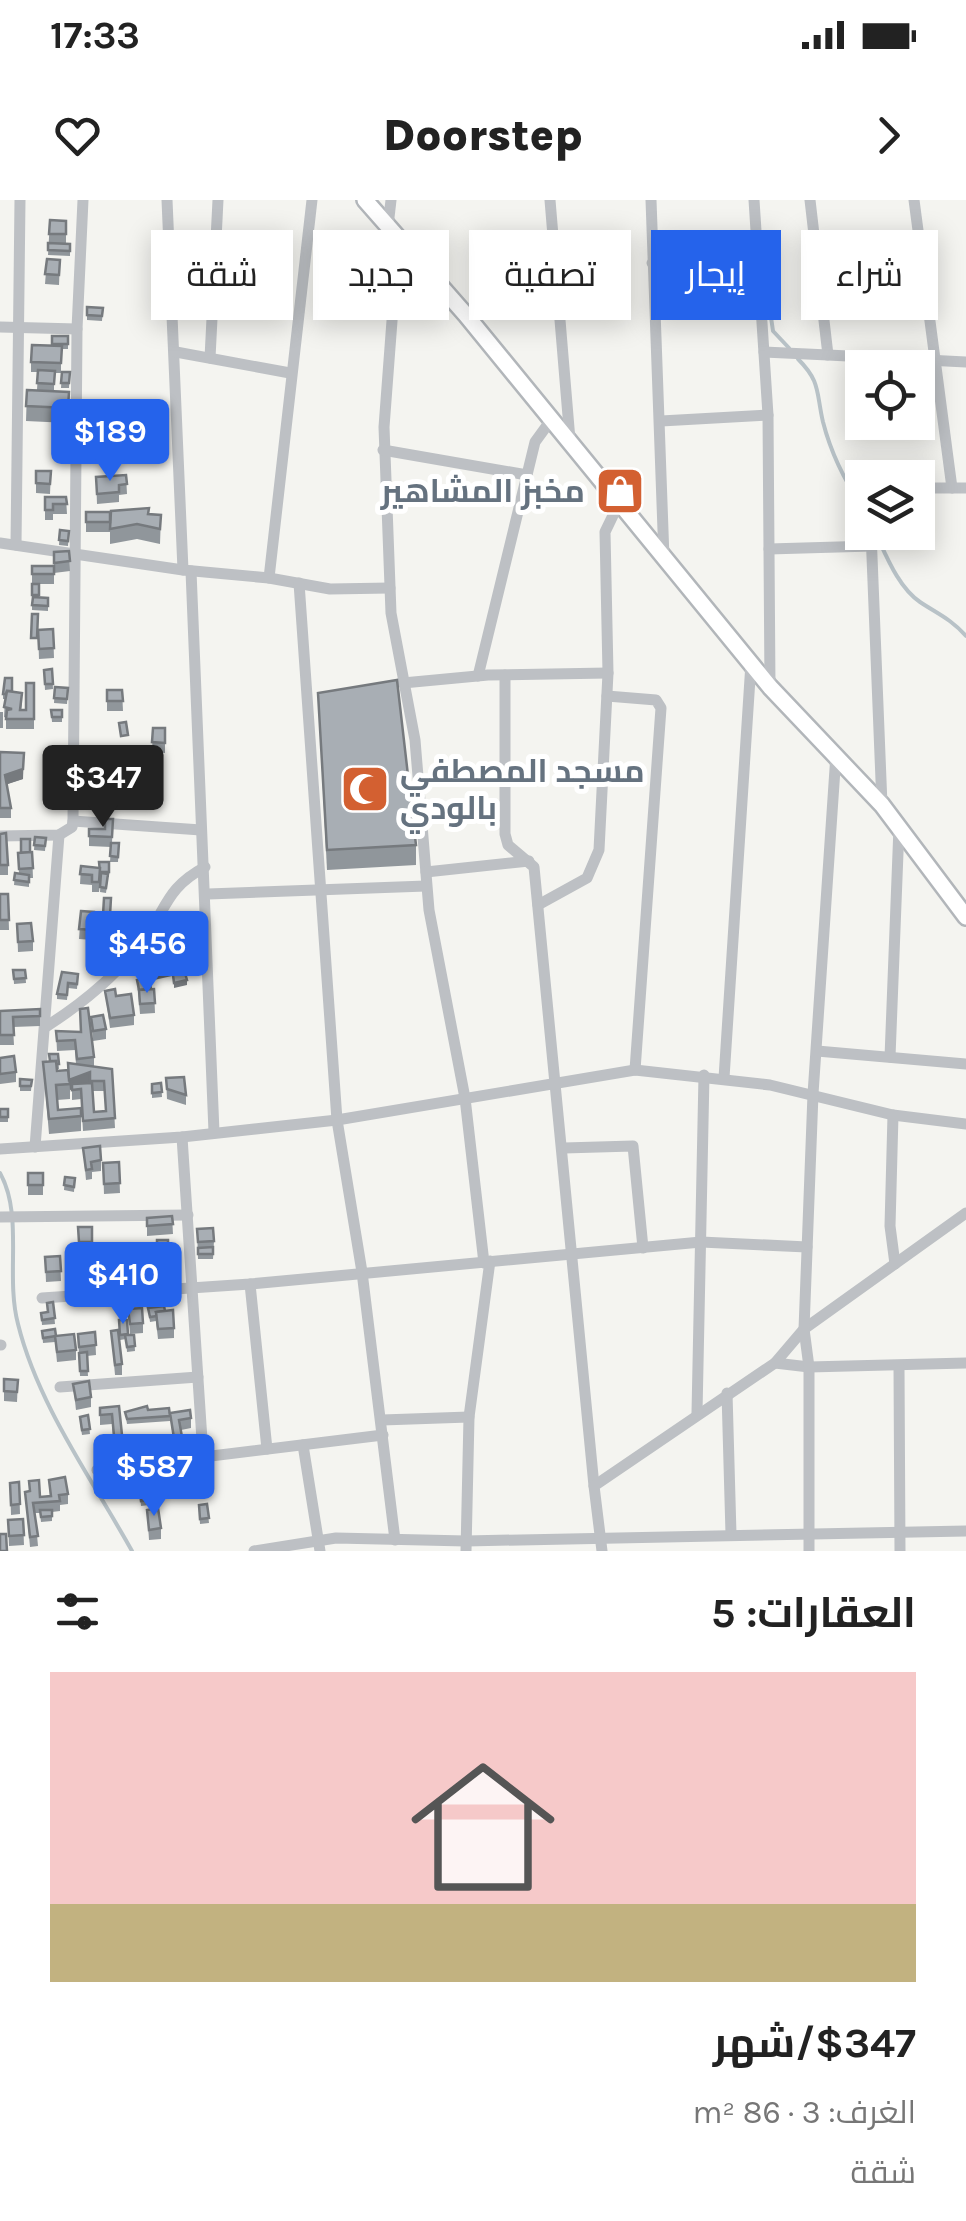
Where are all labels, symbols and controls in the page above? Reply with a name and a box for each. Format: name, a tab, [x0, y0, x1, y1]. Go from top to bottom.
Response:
text: 17:33	[50, 13, 140, 58]
icon: heart	[50, 108, 105, 163]
icon: forward	[861, 108, 916, 163]
text: Doorstep	[383, 109, 583, 161]
chip: شقة	[151, 230, 293, 320]
chip: جديد	[313, 230, 449, 320]
chip: تصفية	[469, 230, 631, 320]
chip: إيجار	[651, 230, 781, 320]
chip: شراء	[801, 230, 938, 320]
map controls	[845, 350, 935, 550]
button: locate	[845, 350, 935, 440]
pin: $189	[51, 399, 169, 484]
text: $189	[73, 413, 147, 450]
button: layers	[845, 460, 935, 550]
shop icon: مخبز المشاهير	[594, 465, 646, 517]
place label: مخبز المشاهير	[380, 473, 585, 510]
pin: $347	[44, 745, 162, 830]
place label: مسجد المصطفي بالودي	[400, 753, 645, 834]
text: $347	[65, 759, 141, 796]
mosque icon: مسجد المصطفي بالودي	[339, 763, 391, 815]
pin: $456	[88, 911, 206, 996]
text: $456	[107, 925, 187, 962]
pin: $410	[64, 1242, 182, 1327]
text: $410	[87, 1256, 159, 1293]
pin: $587	[95, 1434, 213, 1519]
text: $587	[115, 1448, 193, 1485]
icon: filters	[50, 1584, 105, 1639]
text: العقارات: 5	[711, 1588, 916, 1638]
icon: home	[393, 1737, 573, 1917]
text: $347/شهر	[713, 2018, 916, 2068]
text: الغرف: 3 · 86 m²	[692, 2094, 916, 2131]
text: شقة	[851, 2154, 916, 2191]

